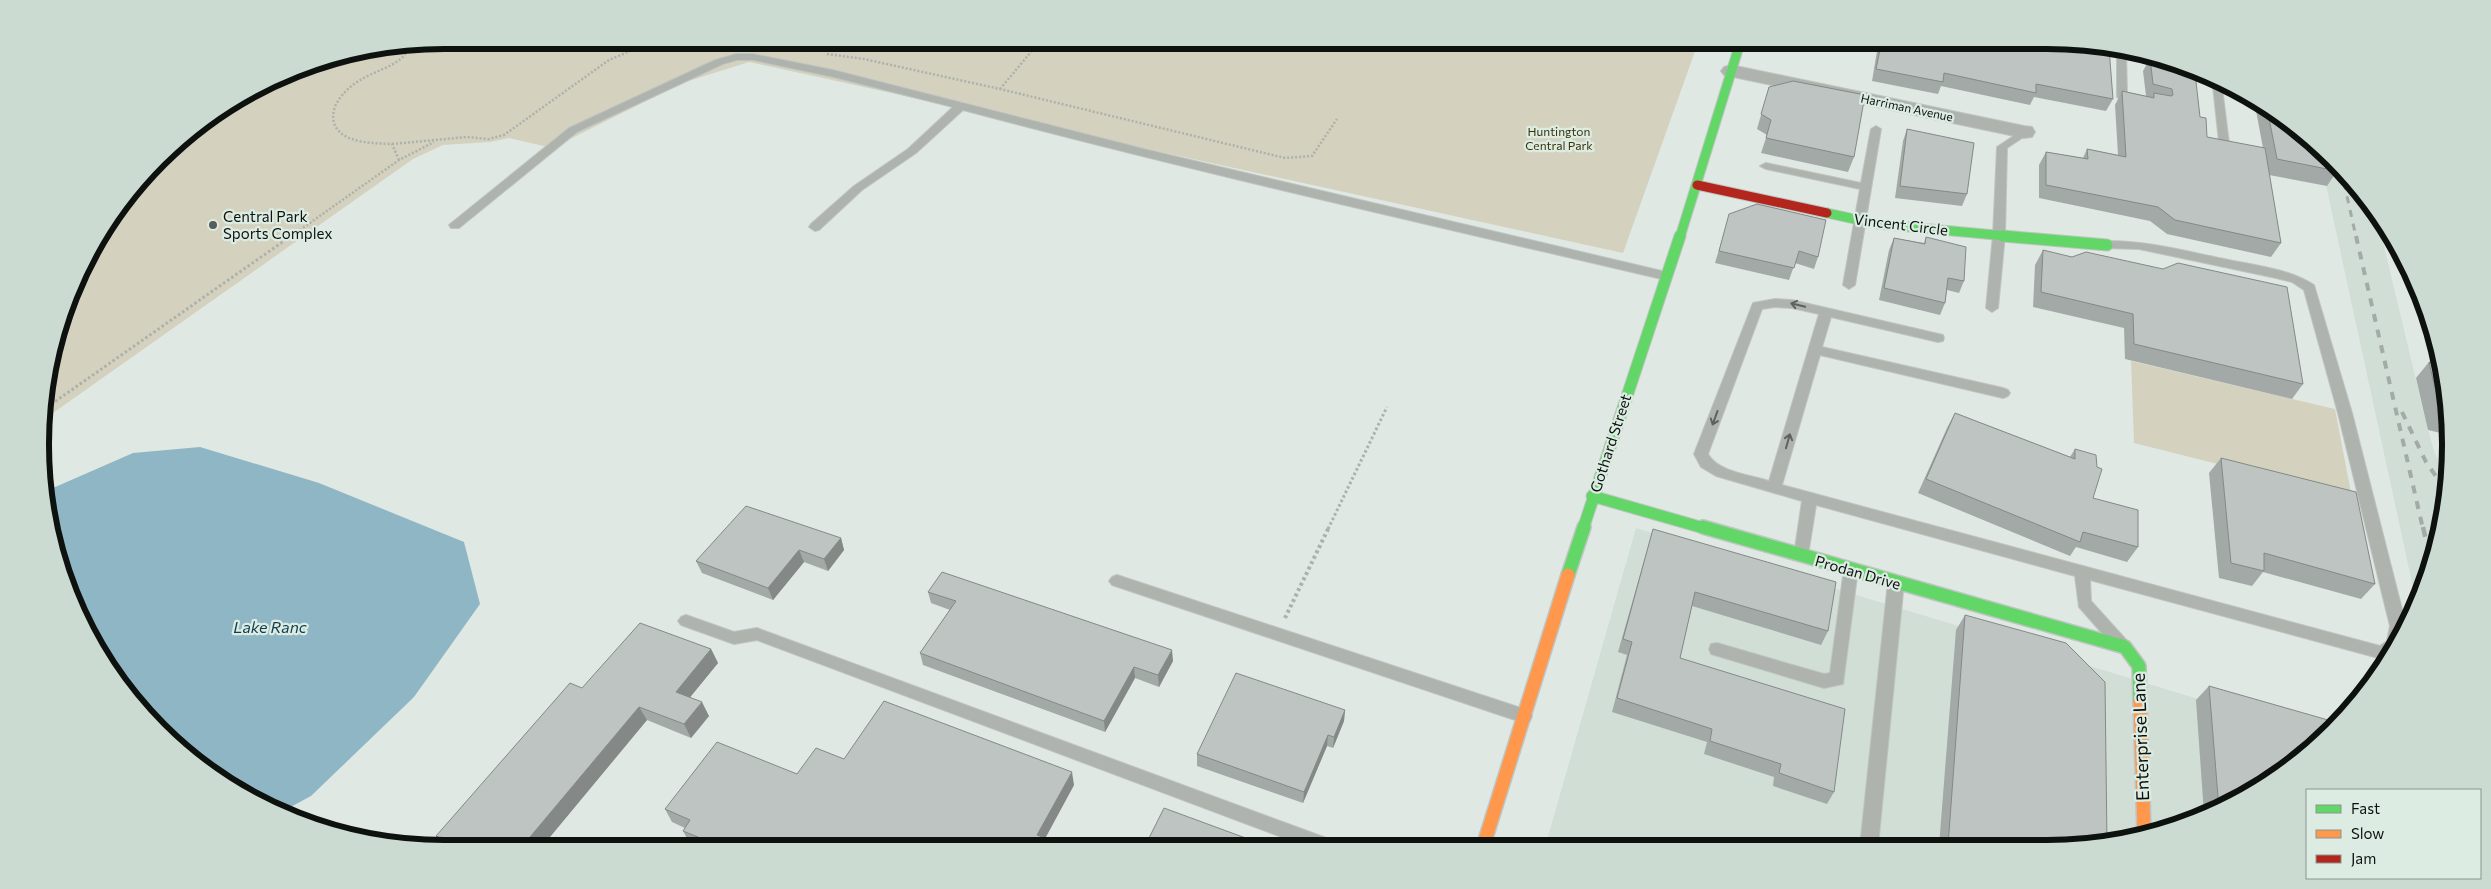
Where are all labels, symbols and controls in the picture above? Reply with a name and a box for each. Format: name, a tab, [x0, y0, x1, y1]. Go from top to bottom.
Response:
street label: Harriman Avenue	[1860, 90, 1954, 124]
park label: Huntington Central Park	[1525, 124, 1593, 152]
place label: Central Park Sports Complex	[223, 207, 332, 242]
street label: Vincent Circle	[1853, 209, 1949, 239]
marker: Central Park Sports Complex	[207, 219, 219, 231]
one-way arrow	[1791, 300, 1807, 309]
street label: Gothard Street	[1586, 392, 1634, 494]
one-way arrow	[1710, 410, 1719, 425]
one-way arrow	[1783, 433, 1793, 449]
street label: Prodan Drive	[1813, 551, 1903, 593]
water label: Lake Ranc	[233, 617, 307, 636]
street label: Enterprise Lane	[2127, 673, 2153, 801]
legend	[2306, 789, 2481, 879]
text: Fast	[2351, 799, 2380, 817]
text: Slow	[2351, 824, 2384, 842]
text: Jam	[2351, 849, 2376, 867]

